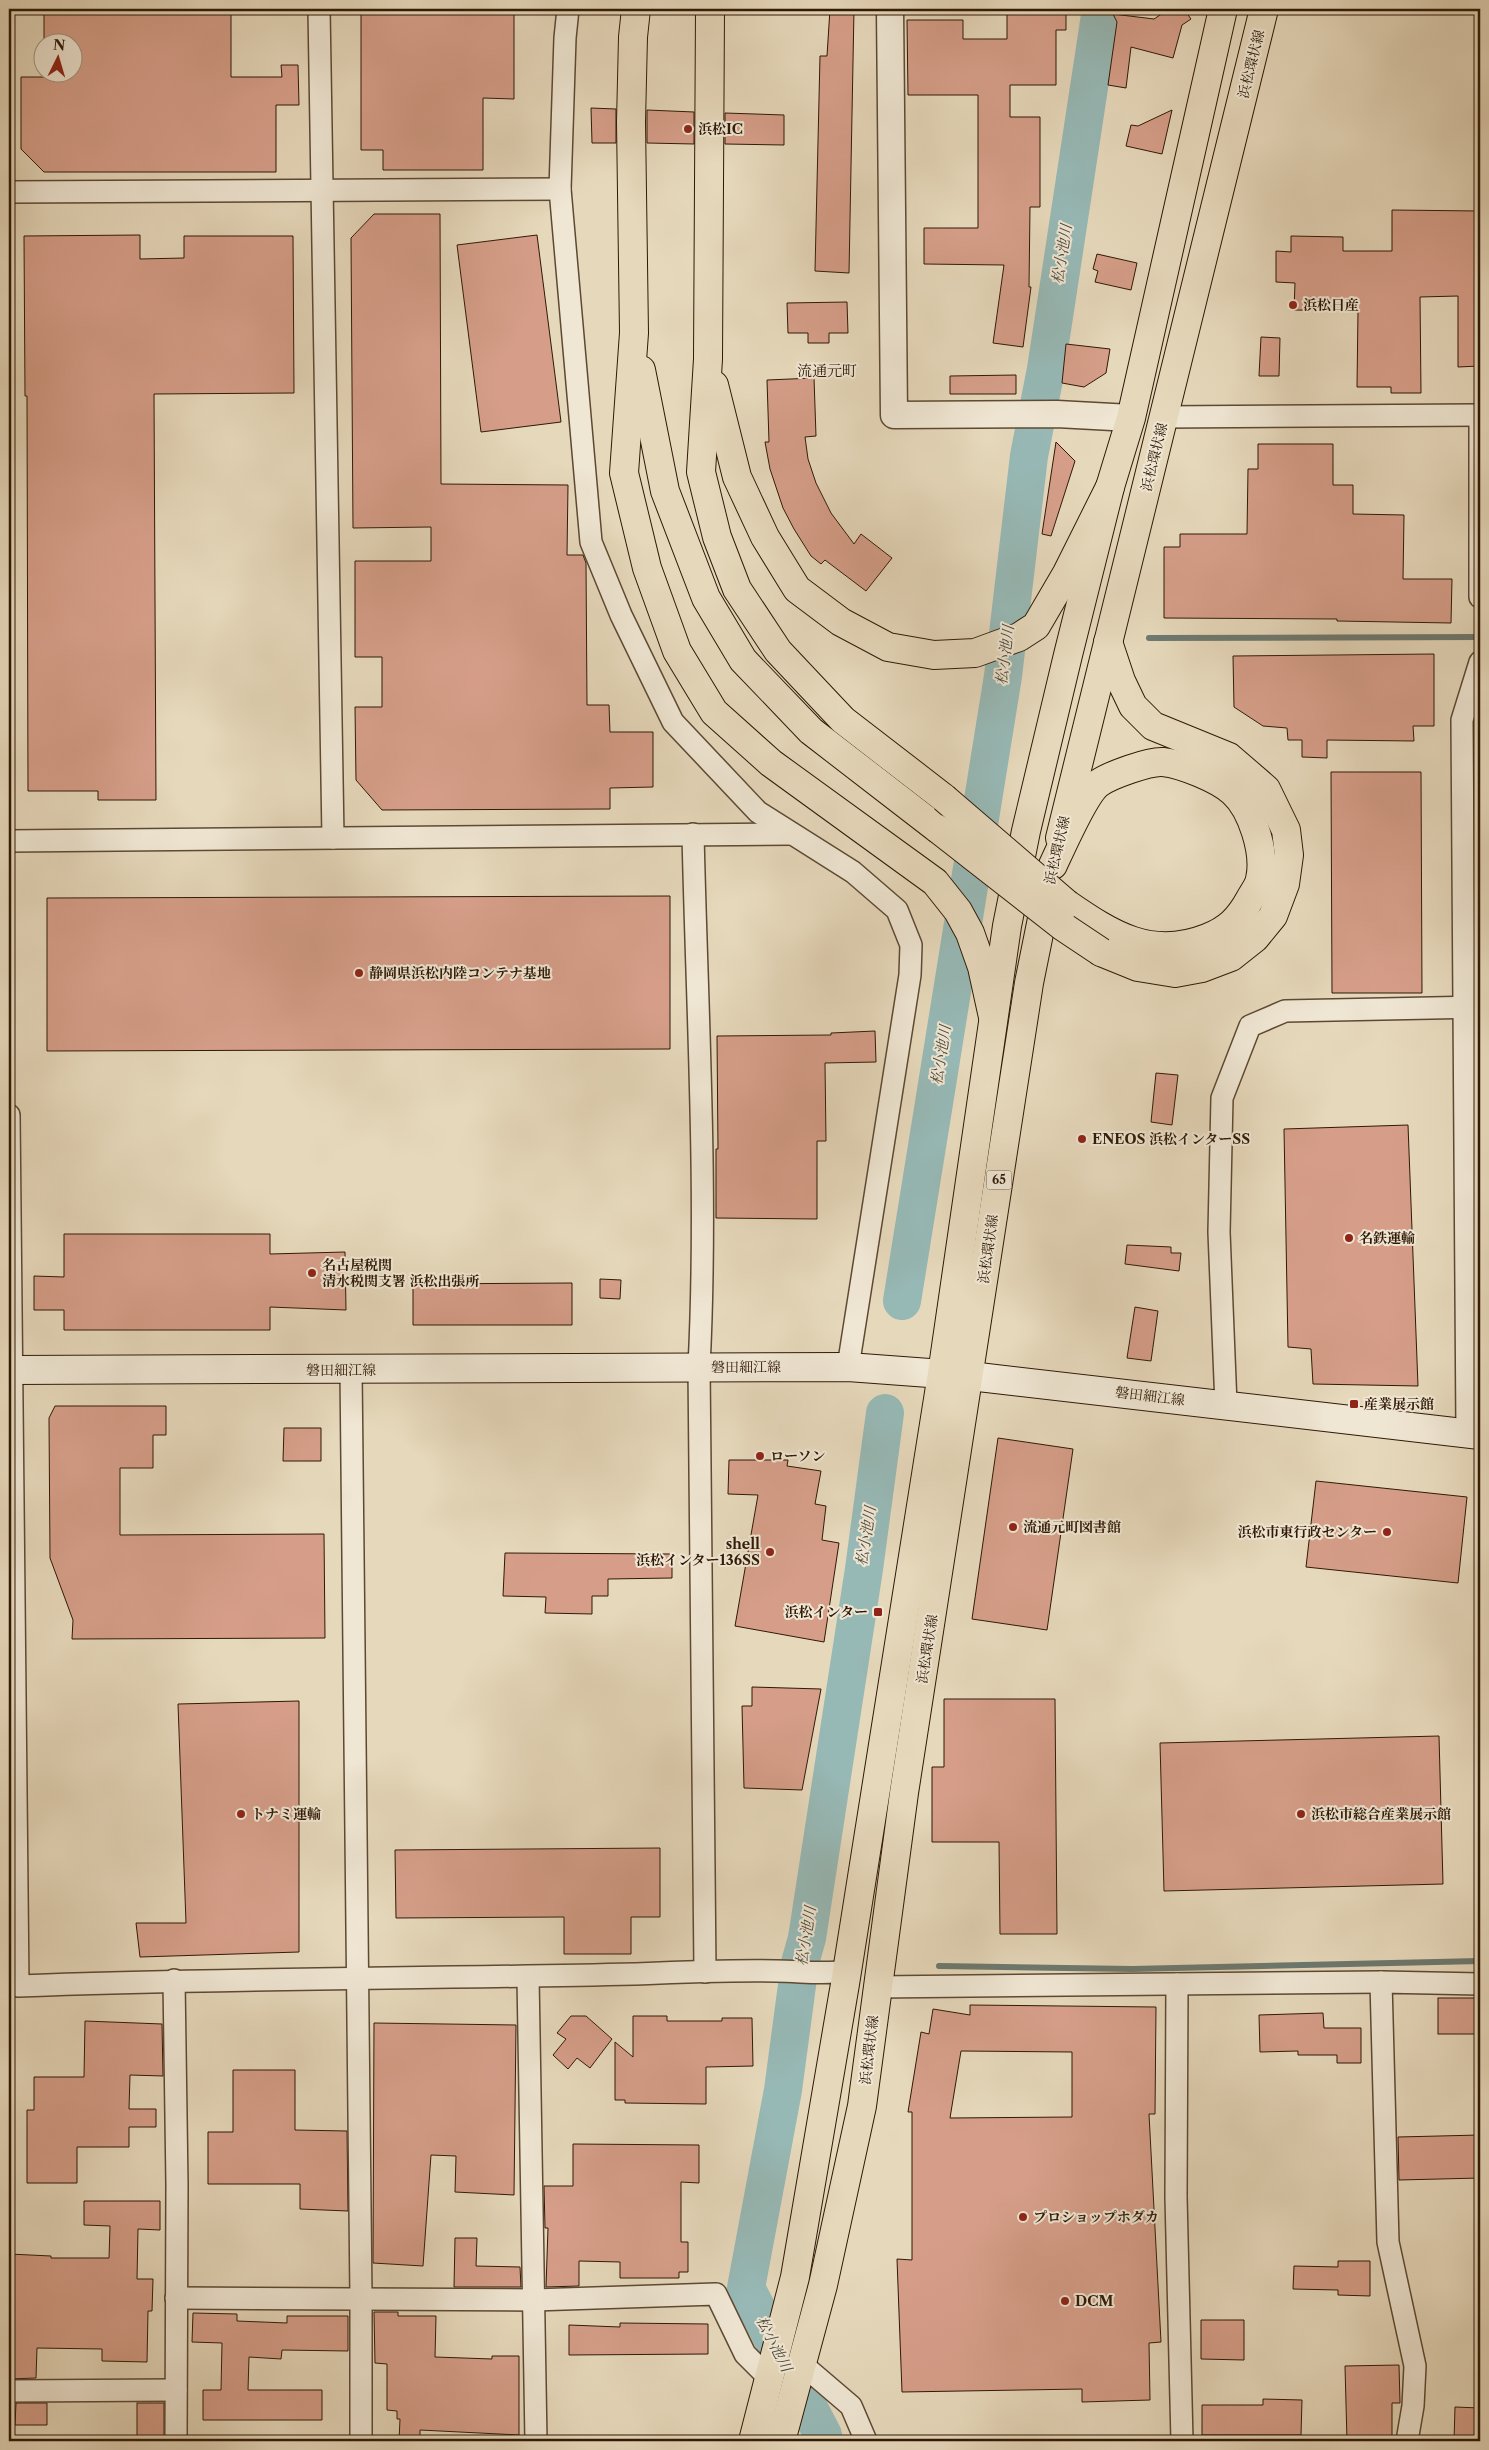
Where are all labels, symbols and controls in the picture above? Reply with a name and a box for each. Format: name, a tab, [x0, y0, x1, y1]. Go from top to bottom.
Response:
street label: 浜松環状線	[1234, 28, 1268, 100]
north arrow	[32, 32, 82, 82]
text: N	[52, 36, 66, 55]
place label: 浜松IC	[698, 120, 743, 138]
marker: 浜松IC	[682, 123, 694, 135]
water label: 松小池川	[1047, 221, 1076, 285]
place label: 浜松日産	[1303, 296, 1359, 314]
marker: 浜松日産	[1287, 299, 1299, 311]
district label: 流通元町	[797, 361, 857, 380]
street label: 浜松環状線	[1137, 421, 1171, 493]
water label: 松小池川	[991, 622, 1018, 686]
street label: 浜松環状線	[1040, 814, 1074, 886]
place label: 静岡県浜松内陸コンテナ基地	[369, 964, 551, 982]
marker: 静岡県浜松内陸コンテナ基地	[353, 967, 365, 979]
water label: 松小池川	[926, 1022, 955, 1086]
place label: ENEOS 浜松インターSS	[1092, 1130, 1250, 1148]
marker: ENEOS 浜松インターSS	[1076, 1133, 1088, 1145]
road number: 65	[986, 1170, 1012, 1190]
street label: 浜松環状線	[974, 1213, 1002, 1285]
place label: 名鉄運輸	[1359, 1229, 1415, 1247]
marker: 名鉄運輸	[1343, 1232, 1355, 1244]
place label: 名古屋税関 清水税関支署 浜松出張所	[322, 1256, 480, 1290]
marker: 名古屋税関 清水税関支署 浜松出張所	[306, 1267, 318, 1279]
street label: 磐田細江線	[711, 1358, 781, 1376]
street label: 磐田細江線	[306, 1361, 376, 1379]
street label: 磐田細江線	[1114, 1383, 1186, 1409]
place label: 産業展示館	[1364, 1395, 1434, 1413]
marker: 産業展示館	[1348, 1398, 1360, 1410]
place label: ローソン	[770, 1447, 825, 1465]
marker: ローソン	[754, 1450, 766, 1462]
water label: 松小池川	[851, 1503, 880, 1567]
place label: 流通元町図書館	[1023, 1518, 1121, 1536]
marker: 流通元町図書館	[1007, 1521, 1019, 1533]
place label: 浜松市東行政センター	[1238, 1523, 1377, 1541]
marker: 浜松市東行政センター	[1381, 1526, 1393, 1538]
place label: shell 浜松インター136SS	[636, 1535, 760, 1569]
marker: shell 浜松インター136SS	[764, 1546, 776, 1558]
place label: 浜松インター	[785, 1603, 868, 1621]
marker: 浜松インター	[872, 1606, 884, 1618]
street label: 浜松環状線	[913, 1613, 941, 1685]
place label: トナミ運輸	[251, 1805, 321, 1823]
place label: 浜松市総合産業展示館	[1311, 1805, 1451, 1823]
marker: トナミ運輸	[235, 1808, 247, 1820]
marker: 浜松市総合産業展示館	[1295, 1808, 1307, 1820]
water label: 松小池川	[791, 1903, 820, 1967]
street label: 浜松環状線	[856, 2014, 882, 2086]
place label: プロショップホダカ	[1033, 2208, 1159, 2226]
marker: プロショップホダカ	[1017, 2211, 1029, 2223]
place label: DCM	[1075, 2292, 1113, 2310]
marker: DCM	[1059, 2295, 1071, 2307]
water label: 松小池川	[752, 2313, 797, 2377]

